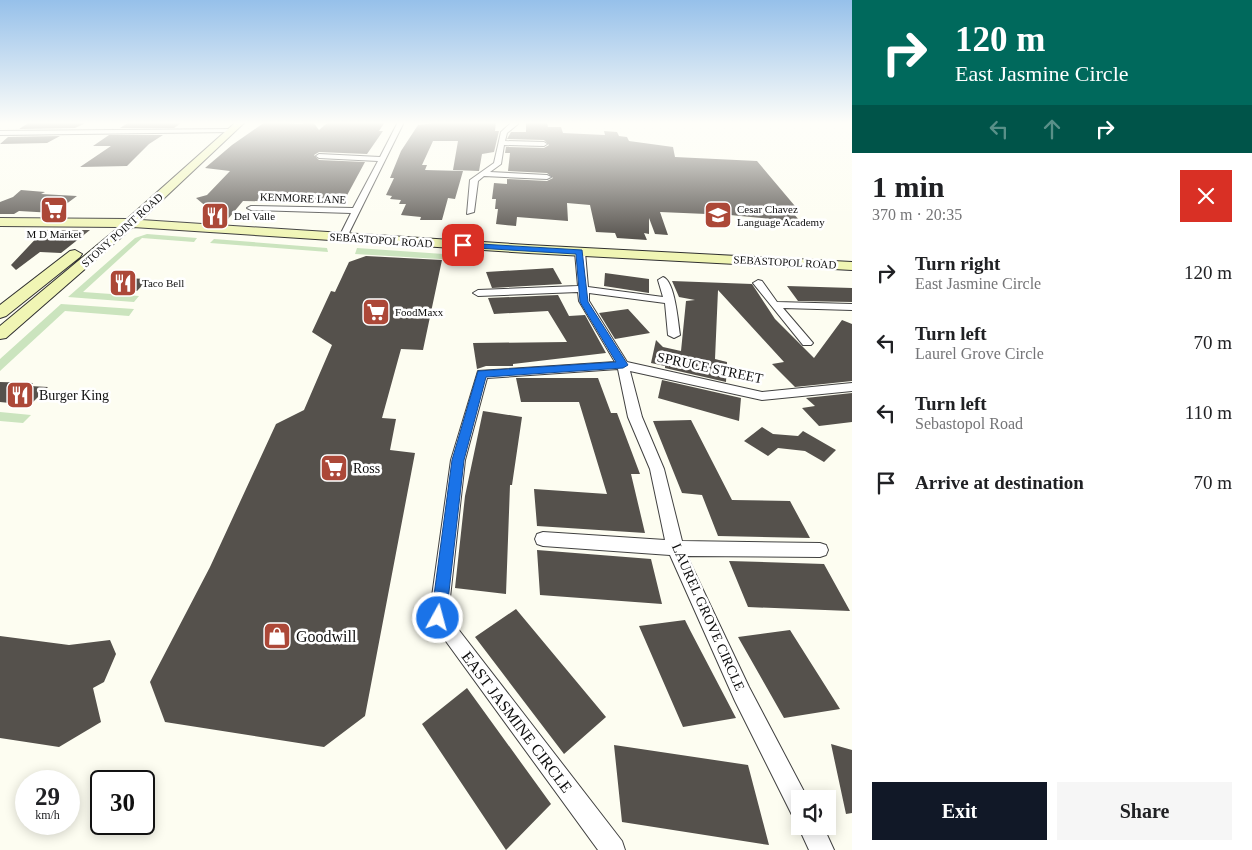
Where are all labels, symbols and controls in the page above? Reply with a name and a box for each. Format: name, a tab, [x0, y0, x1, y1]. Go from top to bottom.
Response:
icon: right	[872, 20, 937, 85]
text: 120 m	[955, 20, 1045, 59]
text: East Jasmine Circle	[955, 61, 1129, 86]
icon: left	[985, 115, 1013, 143]
icon: ahead	[1038, 115, 1066, 143]
icon: right	[1091, 115, 1119, 143]
text: 1 min	[872, 170, 945, 203]
button: close	[1180, 170, 1232, 222]
street label: STONY POINT ROAD	[79, 190, 165, 270]
street label: KENMORE LANE	[260, 190, 347, 206]
supermarket icon: M D Market	[39, 195, 69, 225]
school or university icon: Cesar Chavez Language Academy	[703, 200, 733, 230]
restaurant icon: Del Valle	[200, 201, 230, 231]
place label: Cesar Chavez Language Academy	[737, 203, 825, 228]
text: 370 m · 20:35	[872, 206, 962, 223]
place label: Del Valle	[234, 210, 275, 222]
pin	[442, 224, 484, 266]
place label: M D Market	[27, 228, 82, 240]
street label: SEBASTOPOL ROAD	[329, 230, 433, 250]
icon: arrive	[449, 231, 477, 259]
street label: SEBASTOPOL ROAD	[733, 253, 837, 271]
text: Turn right	[915, 253, 1000, 274]
icon: right	[872, 259, 900, 287]
text: 120 m	[1184, 262, 1232, 283]
restaurant icon: Taco Bell	[108, 268, 138, 298]
text: East Jasmine Circle	[915, 275, 1041, 292]
place label: Taco Bell	[142, 277, 184, 289]
supermarket icon: FoodMaxx	[361, 297, 391, 327]
place label: FoodMaxx	[395, 306, 444, 318]
text: Turn left	[915, 323, 987, 344]
icon: left	[872, 329, 900, 357]
text: 70 m	[1193, 332, 1232, 353]
text: Laurel Grove Circle	[915, 345, 1044, 362]
street label: SPRUCE STREET	[656, 349, 765, 387]
restaurant icon: Burger King	[5, 380, 35, 410]
place label: Burger King	[39, 388, 109, 403]
text: Turn left	[915, 393, 987, 414]
icon: left	[872, 399, 900, 427]
text: 110 m	[1185, 402, 1232, 423]
text: Sebastopol Road	[915, 415, 1023, 432]
supermarket icon: Ross	[319, 453, 349, 483]
place label: Ross	[353, 461, 380, 476]
icon: arrive	[872, 469, 900, 497]
text: Arrive at destination	[915, 472, 1084, 493]
text: 70 m	[1193, 472, 1232, 493]
street label: LAUREL GROVE CIRCLE	[669, 541, 747, 693]
position arrow	[411, 591, 463, 643]
shop icon: Goodwill	[262, 621, 292, 651]
place label: Goodwill	[296, 628, 357, 645]
street label: EAST JASMINE CIRCLE	[458, 648, 576, 796]
speed limit sign: 30	[90, 770, 155, 835]
button: Exit	[872, 782, 1047, 840]
button: Share	[1057, 782, 1232, 840]
text: 29	[35, 783, 60, 810]
map controls	[791, 790, 836, 835]
button: sound	[791, 790, 836, 835]
text: km/h	[35, 808, 60, 822]

